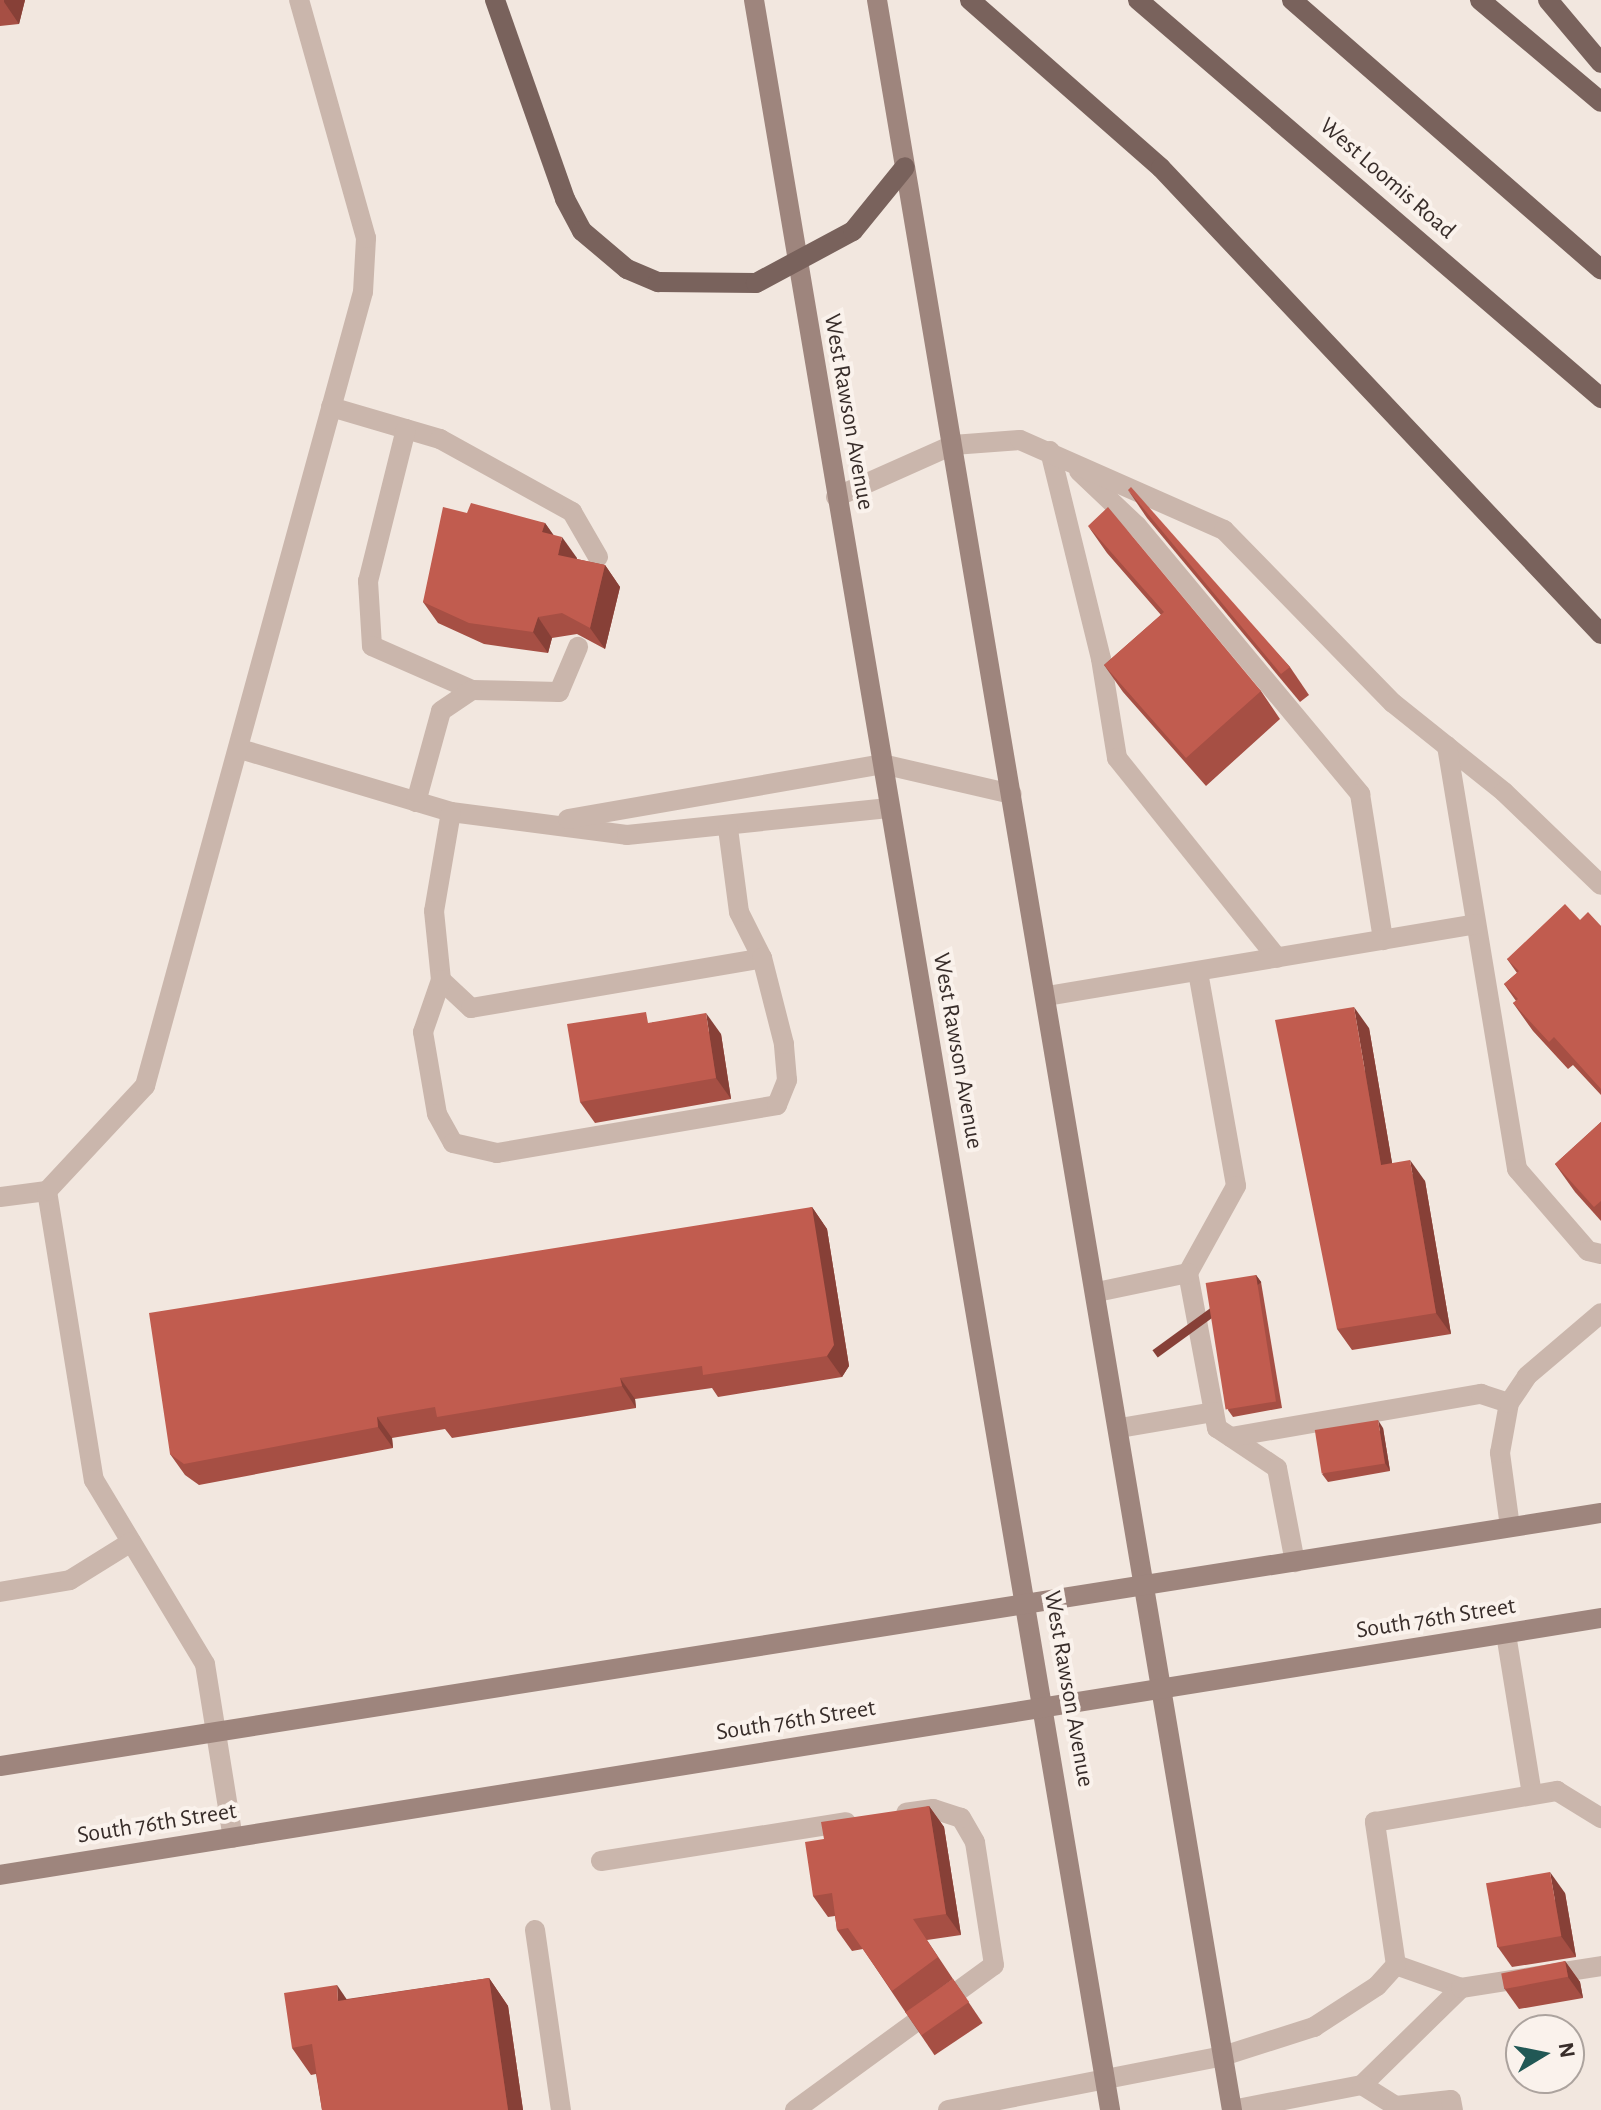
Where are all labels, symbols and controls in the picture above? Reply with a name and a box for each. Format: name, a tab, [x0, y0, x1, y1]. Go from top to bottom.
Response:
street label: West Loomis Road	[1313, 112, 1461, 246]
street label: West Rawson Avenue	[817, 312, 879, 512]
street label: West Rawson Avenue	[926, 951, 988, 1151]
street label: West Rawson Avenue	[1037, 1589, 1099, 1789]
street label: South 76th Street	[1354, 1592, 1518, 1646]
street label: South 76th Street	[714, 1694, 878, 1748]
street label: South 76th Street	[75, 1797, 239, 1851]
north arrow	[1505, 2014, 1585, 2094]
text: N	[1555, 2041, 1579, 2060]

